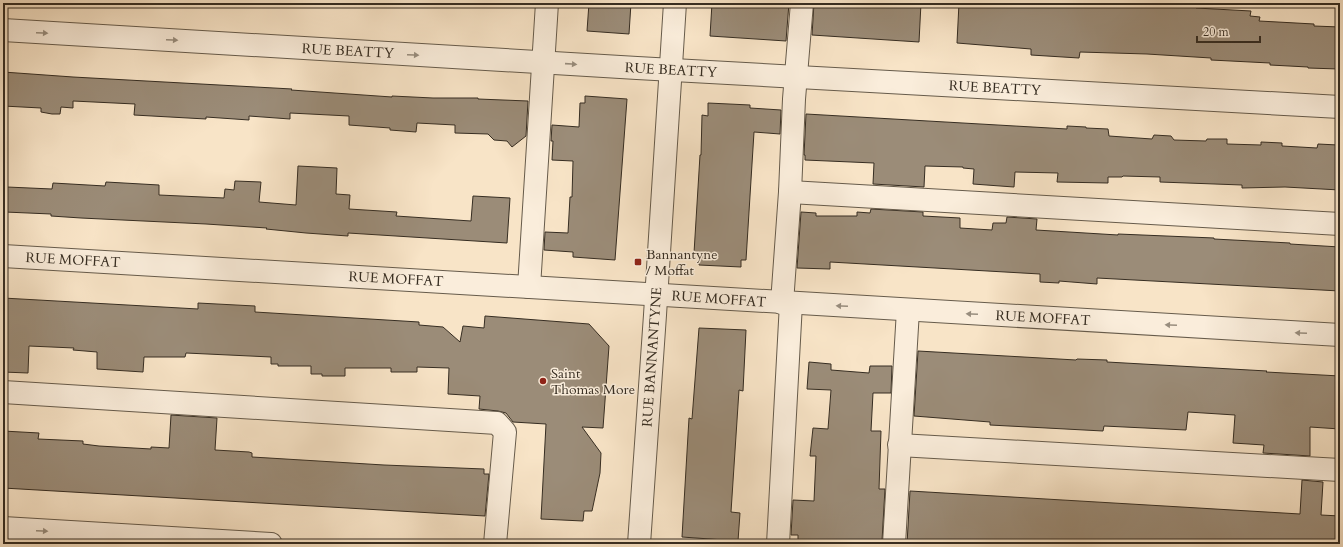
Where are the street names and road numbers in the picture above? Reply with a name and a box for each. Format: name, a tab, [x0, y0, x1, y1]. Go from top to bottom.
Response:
street label: RUE BEATTY	[301, 39, 395, 63]
street label: RUE BEATTY	[624, 58, 718, 82]
street label: RUE BEATTY	[948, 76, 1042, 100]
street label: RUE MOFFAT	[25, 248, 121, 272]
street label: RUE MOFFAT	[348, 267, 444, 291]
street label: RUE BANNANTYNE	[638, 286, 666, 428]
street label: RUE MOFFAT	[671, 286, 767, 312]
street label: RUE MOFFAT	[995, 306, 1091, 330]

